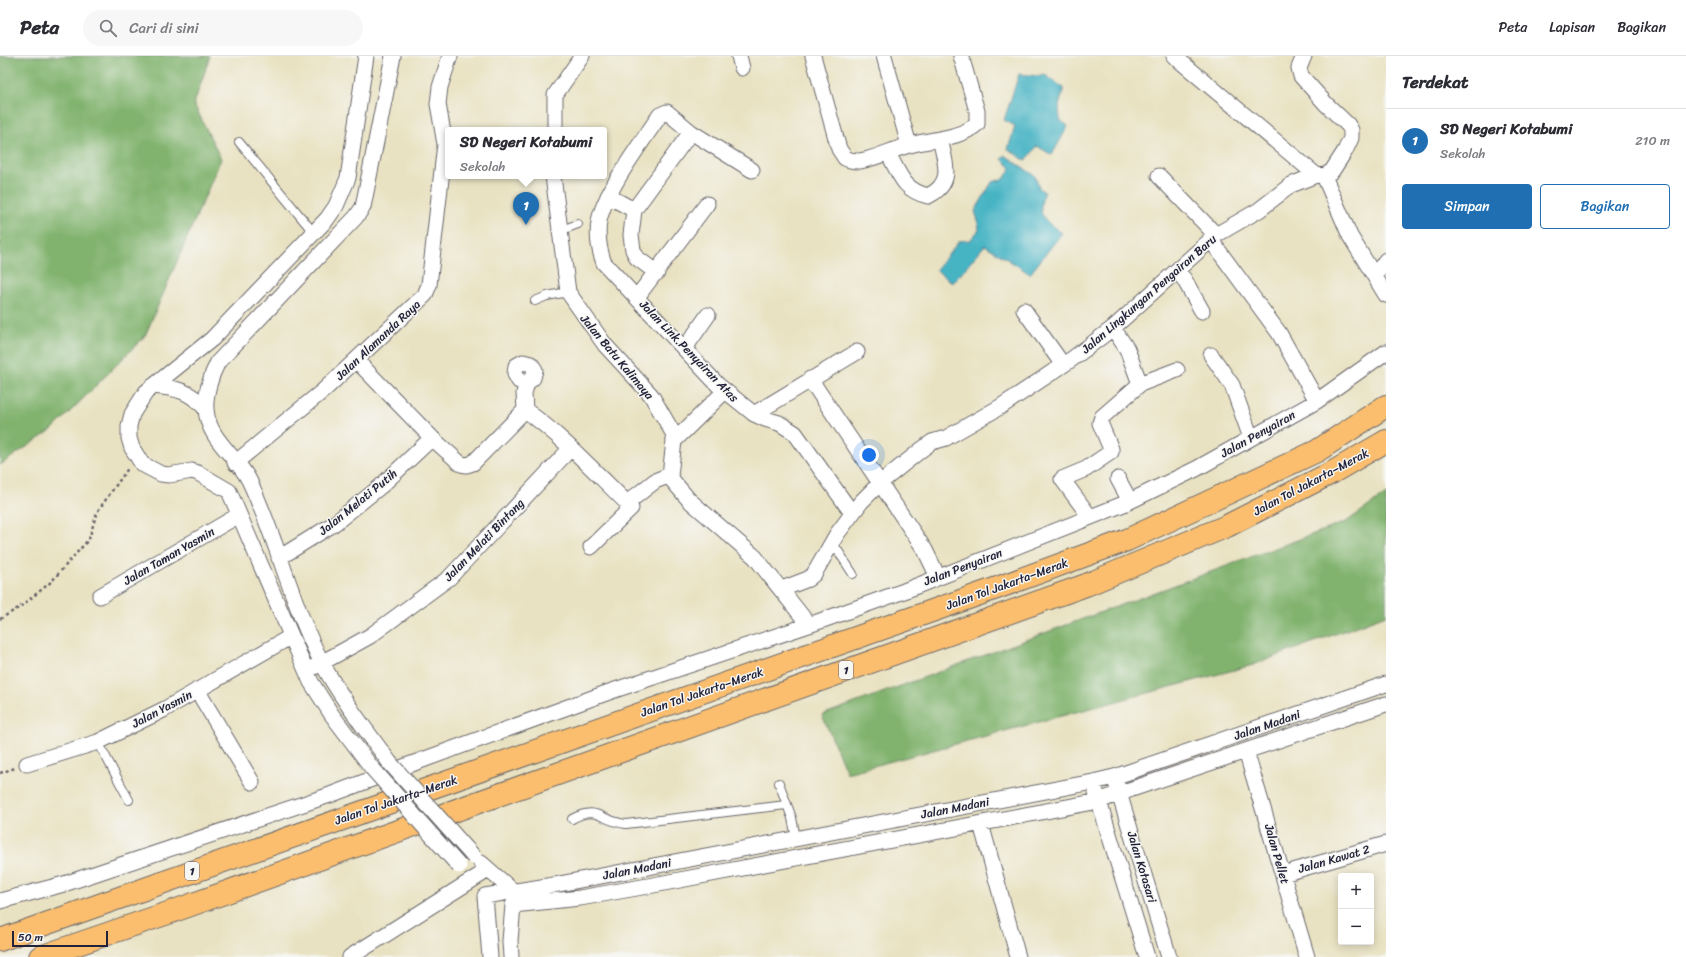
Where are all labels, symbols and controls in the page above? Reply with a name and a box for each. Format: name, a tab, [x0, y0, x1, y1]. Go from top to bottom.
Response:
search box	[83, 10, 363, 46]
text: Peta	[20, 11, 59, 44]
text: Cari di sini	[129, 15, 199, 41]
text: Peta	[1498, 15, 1527, 40]
text: Lapisan	[1549, 15, 1595, 40]
text: Bagikan	[1617, 15, 1666, 40]
icon: search	[97, 17, 119, 39]
text: Terdekat	[1402, 67, 1468, 97]
text: SD Negeri Kotabumi	[1440, 116, 1572, 142]
popup	[445, 127, 607, 179]
text: SD Negeri Kotabumi	[460, 129, 592, 155]
text: 1	[1412, 129, 1418, 152]
text: 210 m	[1635, 129, 1670, 152]
text: Sekolah	[1440, 142, 1485, 165]
text: Sekolah	[460, 155, 505, 178]
button: Simpan	[1402, 184, 1532, 229]
button: Bagikan	[1540, 184, 1670, 229]
pin: 1	[513, 192, 539, 225]
street label: Jalan Lingkungan Pengairan Baru	[1076, 228, 1222, 360]
street label: Jalan Alamanda Raya	[329, 294, 426, 386]
street label: Jalan Link.Penyairan Atas	[633, 294, 744, 408]
street label: Jalan Batu Kalimaya	[574, 308, 660, 405]
street label: Jalan Penyairan	[1215, 404, 1300, 464]
street label: Jalan Tol Jakarta–Merak	[1248, 442, 1373, 522]
your location	[859, 445, 879, 465]
street label: Jalan Melati Putih	[313, 463, 402, 542]
street label: Jalan Melati Bintang	[438, 493, 530, 587]
street label: Jalan Taman Yasmin	[118, 521, 219, 592]
street label: Jalan Penyairan	[919, 542, 1006, 593]
street label: Jalan Tol Jakarta–Merak	[942, 551, 1072, 617]
street label: Jalan Tol Jakarta–Merak	[637, 661, 767, 724]
road number: 1	[839, 661, 853, 679]
street label: Jalan Yasmin	[127, 684, 197, 735]
street label: Jalan Madani	[1230, 703, 1304, 747]
street label: Jalan Tol Jakarta–Merak	[331, 769, 461, 832]
street label: Jalan Madani	[918, 790, 992, 826]
street label: Jalan Pellet	[1258, 820, 1296, 887]
street label: Jalan Kotasari	[1120, 828, 1164, 906]
street label: Jalan Kawat 2	[1295, 838, 1372, 880]
street label: Jalan Madani	[600, 851, 674, 887]
road number: 1	[185, 862, 199, 880]
map controls	[1338, 873, 1374, 945]
button: +	[1338, 873, 1374, 909]
button: −	[1338, 909, 1374, 945]
text: 50 m	[18, 928, 43, 947]
scale bar	[12, 929, 108, 948]

